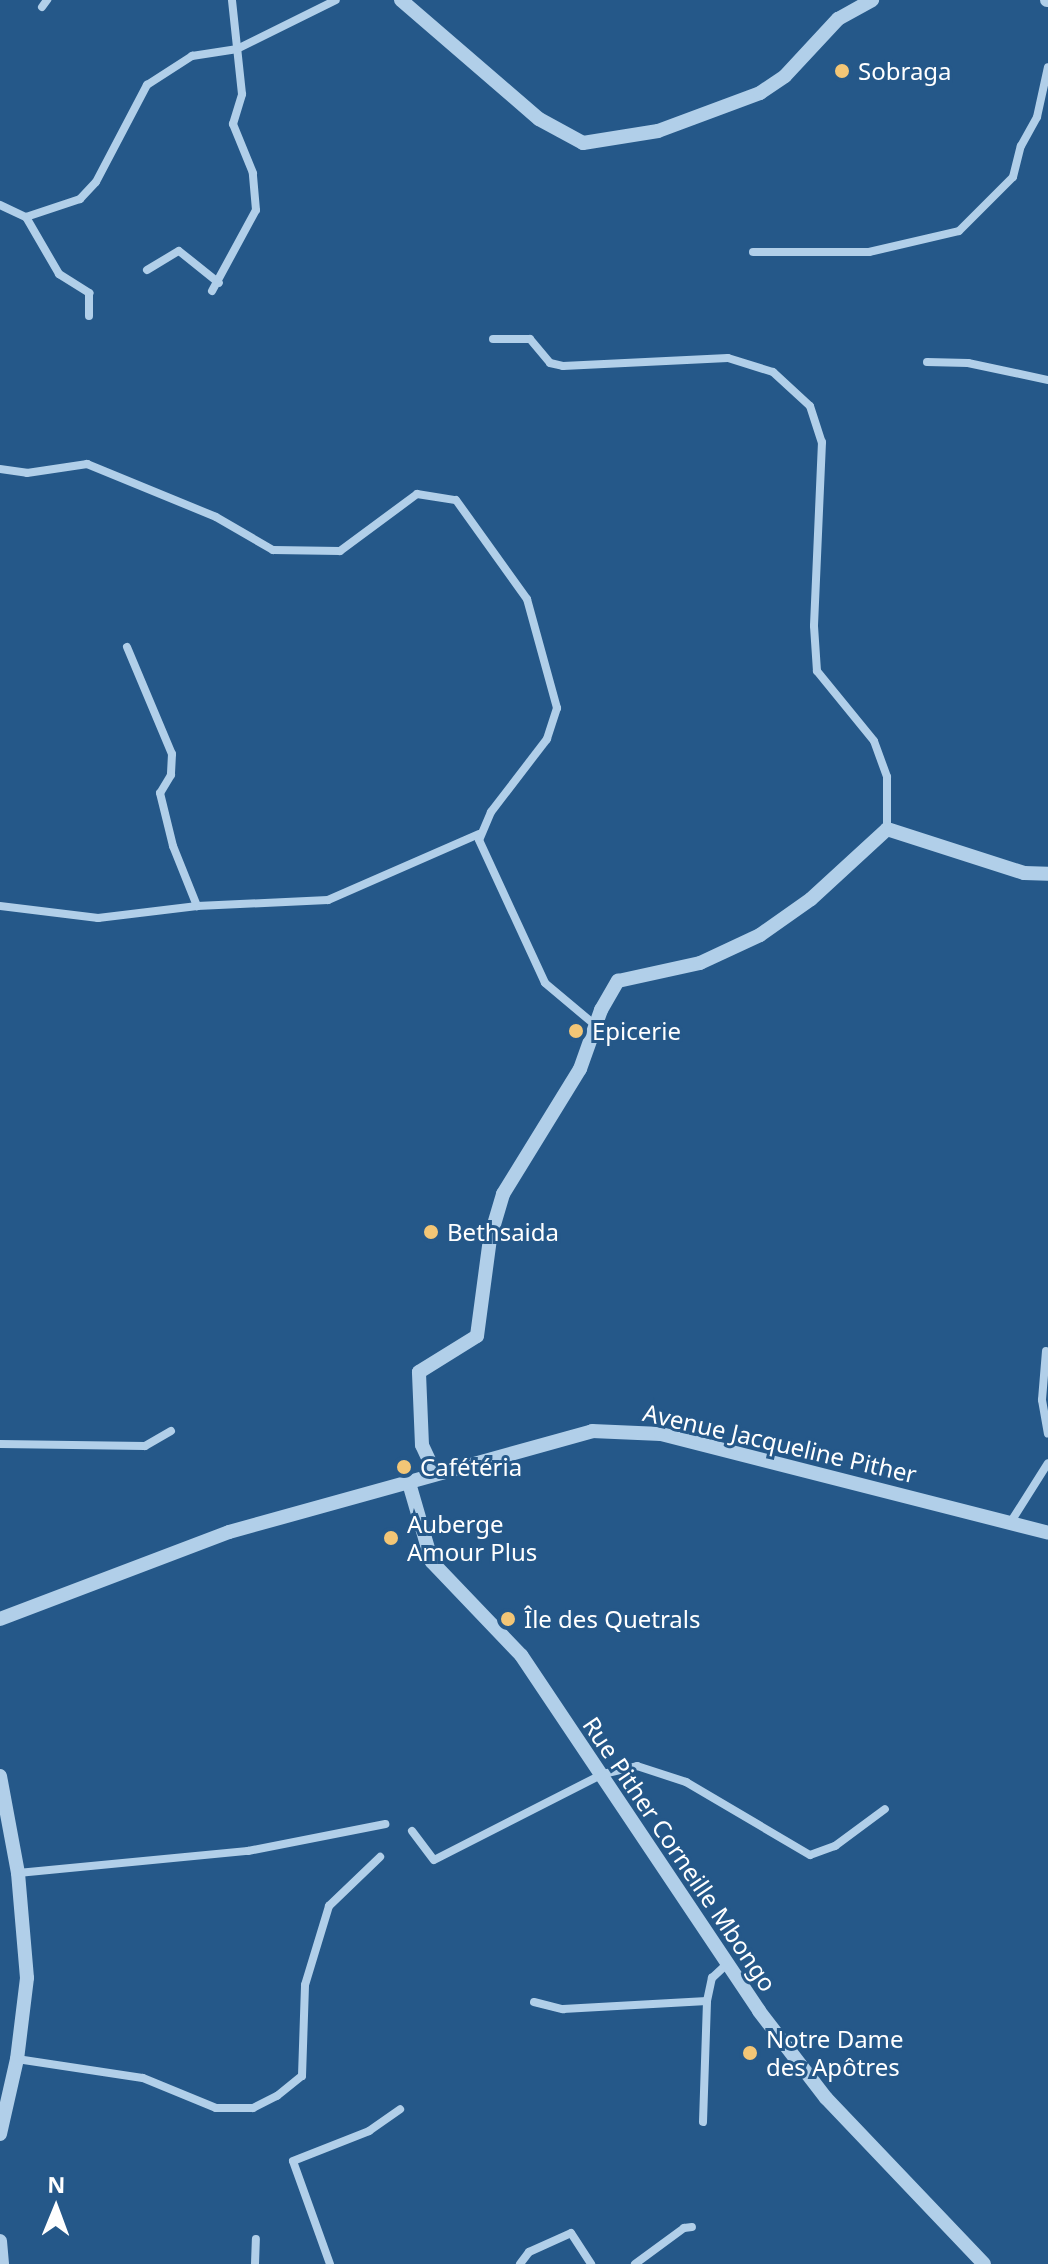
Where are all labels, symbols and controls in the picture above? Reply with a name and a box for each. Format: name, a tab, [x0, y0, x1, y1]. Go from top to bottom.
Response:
place label: Sobraga	[858, 57, 952, 85]
marker: Sobraga	[833, 62, 851, 80]
place label: Epicerie	[592, 1017, 681, 1045]
marker: Epicerie	[567, 1022, 585, 1040]
place label: Bethsaida	[447, 1218, 559, 1246]
marker: Bethsaida	[422, 1223, 440, 1241]
street label: Avenue Jacqueline Pither	[640, 1397, 920, 1489]
place label: Cafétéria	[420, 1453, 522, 1481]
marker: Cafétéria	[395, 1458, 413, 1476]
place label: Auberge Amour Plus	[407, 1510, 537, 1566]
marker: Auberge Amour Plus	[382, 1529, 400, 1547]
place label: Île des Quetrals	[524, 1605, 700, 1633]
marker: Île des Quetrals	[499, 1610, 517, 1628]
street label: Rue Pither Corneille Mbongo	[577, 1711, 783, 1997]
place label: Notre Dame des Apôtres	[766, 2025, 904, 2081]
marker: Notre Dame des Apôtres	[741, 2044, 759, 2062]
north arrow	[16, 2168, 96, 2248]
text: N	[47, 2169, 66, 2199]

